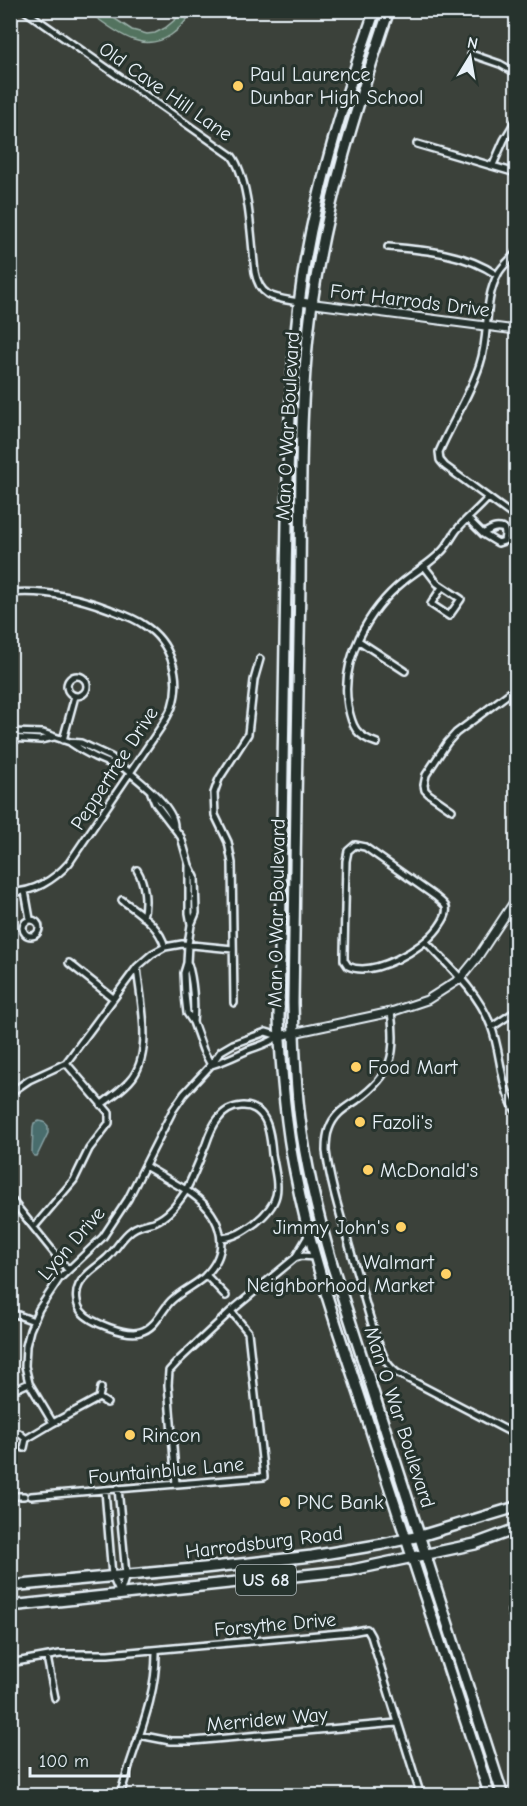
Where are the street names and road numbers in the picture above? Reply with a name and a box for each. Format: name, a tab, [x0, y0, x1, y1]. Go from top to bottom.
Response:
street label: Old Cave Hill Lane	[95, 37, 237, 146]
street label: Fort Harrods Drive	[329, 279, 491, 322]
street label: Man O War Boulevard	[271, 331, 304, 521]
street label: Peppertree Drive	[66, 702, 163, 834]
street label: Man O War Boulevard	[263, 818, 290, 1008]
street label: Lyon Drive	[33, 1202, 110, 1285]
street label: Man O War Boulevard	[359, 1324, 440, 1511]
street label: Fountainblue Lane	[87, 1452, 245, 1489]
street label: Harrodsburg Road	[184, 1521, 344, 1564]
road number: US 68	[236, 1565, 296, 1595]
street label: Forsythe Drive	[213, 1608, 337, 1641]
street label: Merridew Way	[205, 1703, 329, 1736]

